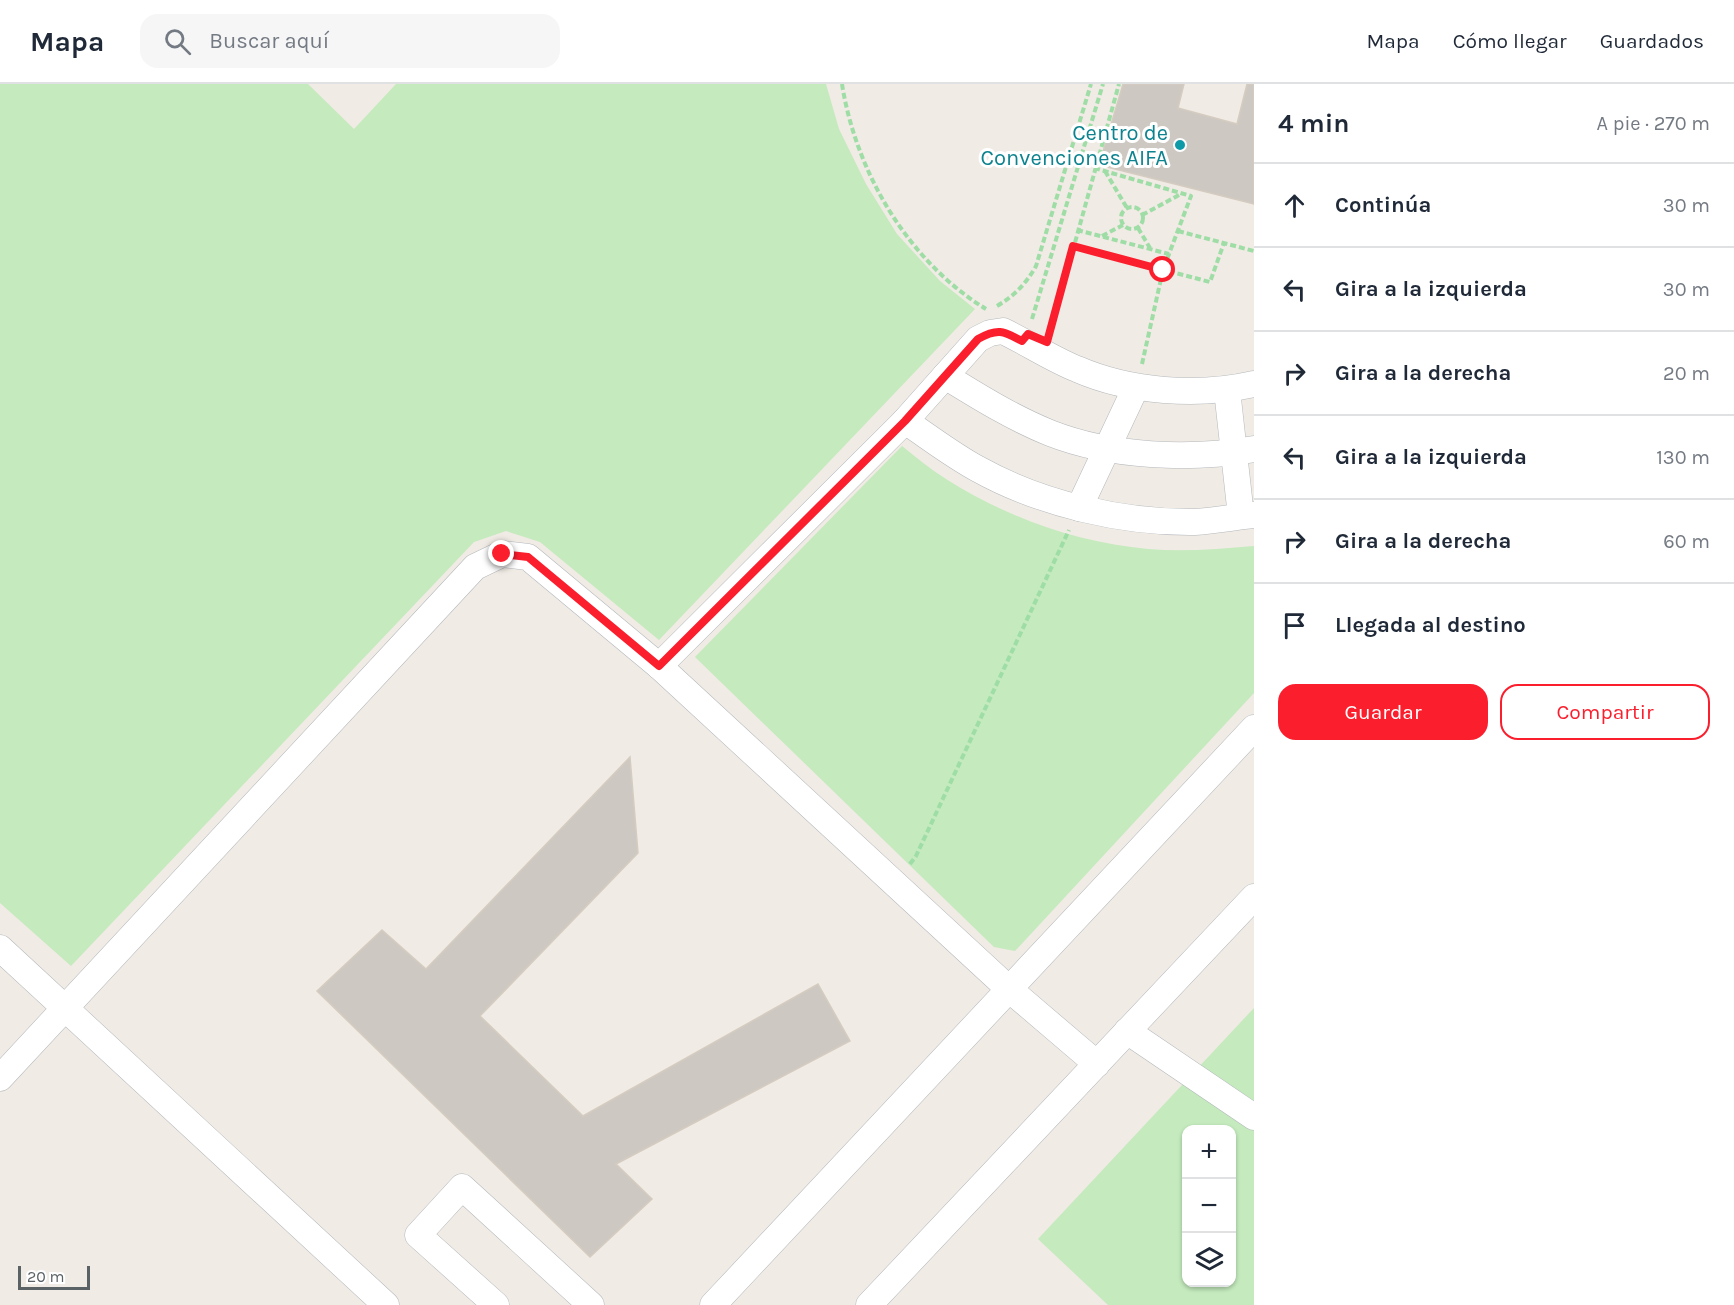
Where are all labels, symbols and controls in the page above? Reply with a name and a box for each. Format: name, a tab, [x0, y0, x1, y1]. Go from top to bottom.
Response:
search box	[140, 14, 560, 68]
text: Mapa	[30, 25, 104, 58]
icon: search	[161, 25, 194, 58]
text: Buscar aquí	[209, 28, 329, 54]
text: Mapa	[1366, 29, 1420, 53]
text: Cómo llegar	[1453, 29, 1567, 53]
text: Guardados	[1600, 29, 1704, 53]
text: 4 min	[1278, 108, 1349, 139]
text: A pie · 270 m	[1596, 112, 1710, 135]
place label: Centro de Convenciones AIFA	[981, 120, 1168, 171]
marker: Centro de Convenciones AIFA	[1173, 138, 1187, 152]
icon: ahead	[1278, 189, 1311, 222]
text: Continúa	[1335, 192, 1431, 218]
text: 30 m	[1663, 194, 1710, 217]
route start	[1149, 256, 1175, 282]
icon: left	[1278, 273, 1311, 306]
text: Gira a la izquierda	[1335, 276, 1527, 302]
text: 30 m	[1663, 278, 1710, 301]
icon: right	[1278, 357, 1311, 390]
text: Gira a la derecha	[1335, 360, 1511, 386]
text: 20 m	[1663, 362, 1710, 385]
icon: left	[1278, 441, 1311, 474]
text: Gira a la izquierda	[1335, 444, 1527, 470]
text: 130 m	[1656, 446, 1710, 469]
icon: right	[1278, 525, 1311, 558]
text: Gira a la derecha	[1335, 528, 1511, 554]
text: 60 m	[1663, 530, 1710, 553]
route end	[488, 540, 514, 566]
icon: arrive	[1278, 609, 1311, 642]
text: Llegada al destino	[1335, 612, 1526, 638]
button: Guardar	[1278, 684, 1488, 740]
button: Compartir	[1500, 684, 1710, 740]
map controls	[1182, 1125, 1236, 1287]
button: +	[1182, 1125, 1236, 1179]
button: −	[1182, 1179, 1236, 1233]
button: layers	[1182, 1233, 1236, 1287]
scale bar	[18, 1263, 90, 1290]
text: 20 m	[27, 1267, 65, 1286]

